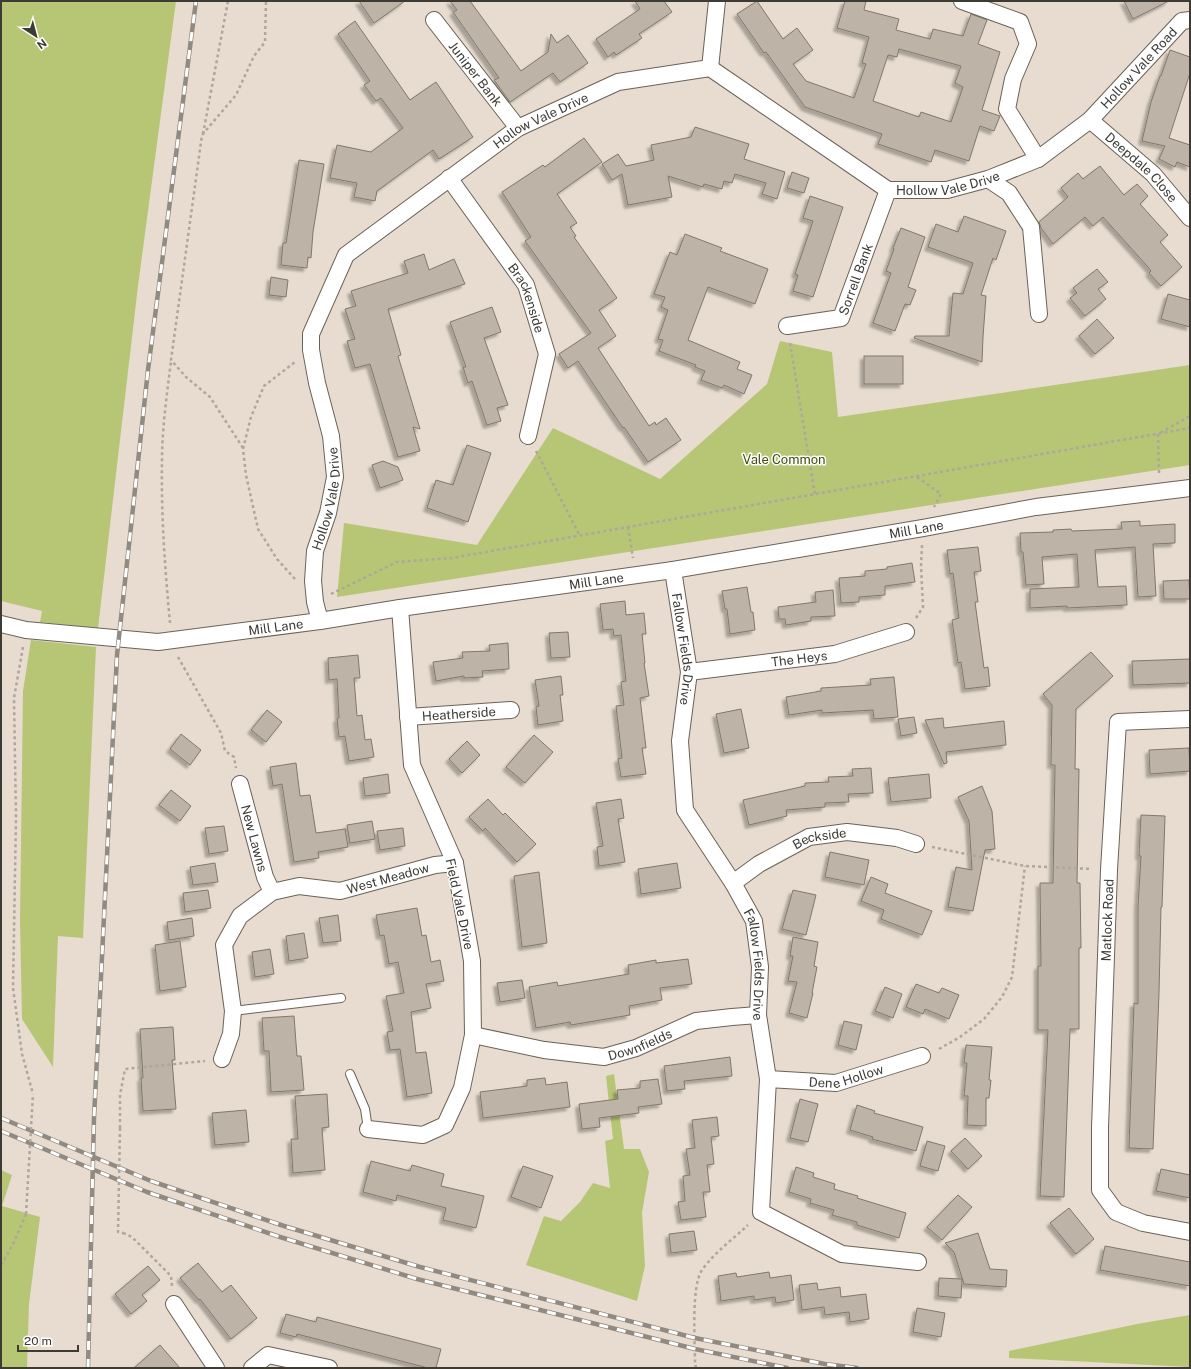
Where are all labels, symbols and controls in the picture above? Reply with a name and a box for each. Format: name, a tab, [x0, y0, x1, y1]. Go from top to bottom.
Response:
north arrow	[16, 16, 56, 56]
street label: Hollow Vale Road	[1098, 24, 1180, 112]
text: N	[35, 37, 49, 51]
street label: Juniper Bank	[446, 39, 505, 109]
street label: Hollow Vale Drive	[490, 90, 591, 152]
street label: Deepdale Close	[1102, 130, 1180, 205]
street label: Hollow Vale Drive	[896, 168, 1002, 198]
street label: Sorrell Bank	[836, 241, 876, 317]
street label: Brackenside	[505, 261, 547, 335]
street label: Hollow Vale Drive	[309, 446, 343, 552]
park label: Vale Common	[742, 452, 826, 467]
street label: Mill Lane	[888, 517, 945, 542]
street label: Mill Lane	[568, 570, 625, 592]
street label: Fallow Fields Drive	[669, 592, 696, 706]
street label: Mill Lane	[248, 616, 304, 638]
street label: The Heys	[770, 648, 828, 670]
street label: Heatherside	[421, 704, 496, 724]
street label: New Lawns	[238, 803, 270, 873]
street label: Beckside	[790, 825, 847, 852]
street label: Field Vale Drive	[443, 857, 477, 951]
street label: West Meadow	[345, 860, 431, 897]
street label: Matlock Road	[1099, 878, 1116, 962]
street label: Fallow Fields Drive	[740, 906, 767, 1022]
street label: Downfields	[606, 1026, 674, 1064]
street label: Dene Hollow	[808, 1062, 885, 1092]
scale bar	[18, 1327, 78, 1353]
text: 20 m	[24, 1334, 52, 1348]

